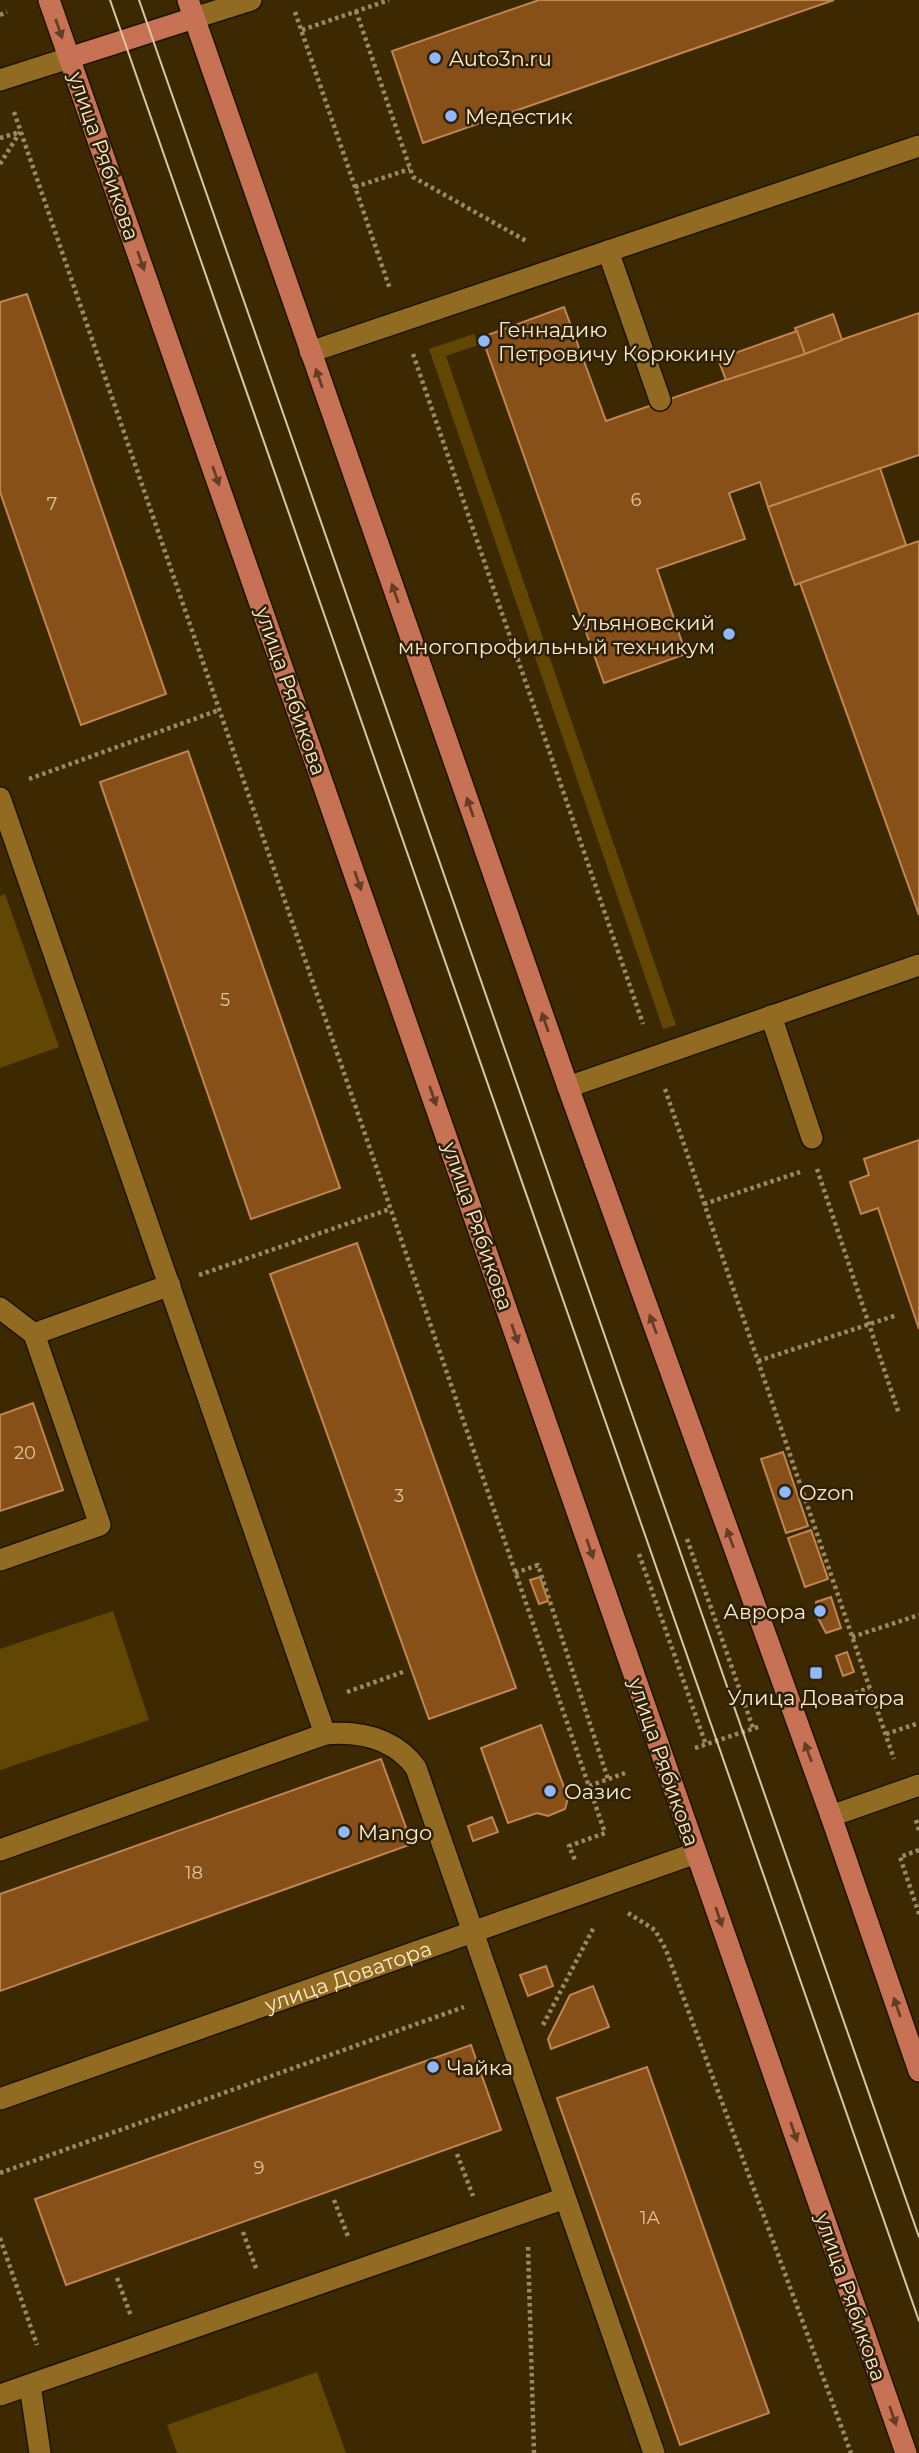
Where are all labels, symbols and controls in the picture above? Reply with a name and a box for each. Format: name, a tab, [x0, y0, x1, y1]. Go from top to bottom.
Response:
one-way arrow	[54, 19, 65, 40]
place label: Auto3n.ru	[449, 46, 552, 71]
marker: Auto3n.ru	[427, 50, 443, 66]
street label: улица Рябикова	[63, 68, 145, 243]
place label: Медестик	[465, 104, 573, 129]
marker: Медестик	[443, 108, 459, 124]
one-way arrow	[135, 251, 146, 272]
place label: Геннадию Петровичу Корюкину	[498, 317, 735, 366]
marker: Геннадию Петровичу Корюкину	[476, 333, 492, 349]
one-way arrow	[313, 368, 324, 389]
one-way arrow	[211, 465, 222, 486]
house number: 6	[631, 489, 642, 511]
house number: 7	[47, 493, 57, 515]
one-way arrow	[389, 582, 400, 603]
street label: улица Рябикова	[250, 603, 332, 778]
place label: Ульяновский многопрофильный техникум	[398, 610, 715, 659]
marker: Ульяновский многопрофильный техникум	[721, 626, 737, 642]
one-way arrow	[464, 797, 475, 818]
one-way arrow	[353, 871, 364, 892]
house number: 5	[220, 989, 230, 1011]
one-way arrow	[539, 1012, 550, 1033]
one-way arrow	[428, 1086, 439, 1107]
street label: улица Рябикова	[437, 1138, 519, 1313]
one-way arrow	[647, 1313, 658, 1334]
one-way arrow	[510, 1324, 521, 1345]
house number: 20	[14, 1442, 36, 1464]
place label: Ozon	[799, 1480, 855, 1505]
marker: Ozon	[777, 1484, 793, 1500]
house number: 3	[394, 1485, 404, 1507]
one-way arrow	[724, 1527, 735, 1548]
one-way arrow	[585, 1538, 596, 1559]
place label: Аврора	[723, 1599, 806, 1624]
marker: Аврора	[812, 1603, 828, 1619]
marker: Улица Доватора	[808, 1665, 824, 1681]
street label: улица Рябикова	[623, 1674, 705, 1849]
place label: Улица Доватора	[727, 1685, 905, 1710]
one-way arrow	[802, 1741, 813, 1762]
place label: Оазис	[564, 1779, 632, 1804]
marker: Оазис	[542, 1783, 558, 1799]
place label: Mango	[358, 1820, 432, 1845]
marker: Mango	[336, 1824, 352, 1840]
house number: 18	[185, 1862, 203, 1884]
one-way arrow	[714, 1907, 725, 1928]
street label: улица Доватора	[260, 1935, 435, 2017]
one-way arrow	[891, 1996, 902, 2017]
place label: Чайка	[447, 2055, 513, 2080]
marker: Чайка	[425, 2059, 441, 2075]
one-way arrow	[789, 2122, 800, 2143]
house number: 9	[254, 2157, 265, 2179]
house number: 1А	[640, 2207, 661, 2229]
street label: улица Рябикова	[810, 2209, 892, 2384]
one-way arrow	[888, 2406, 899, 2427]

